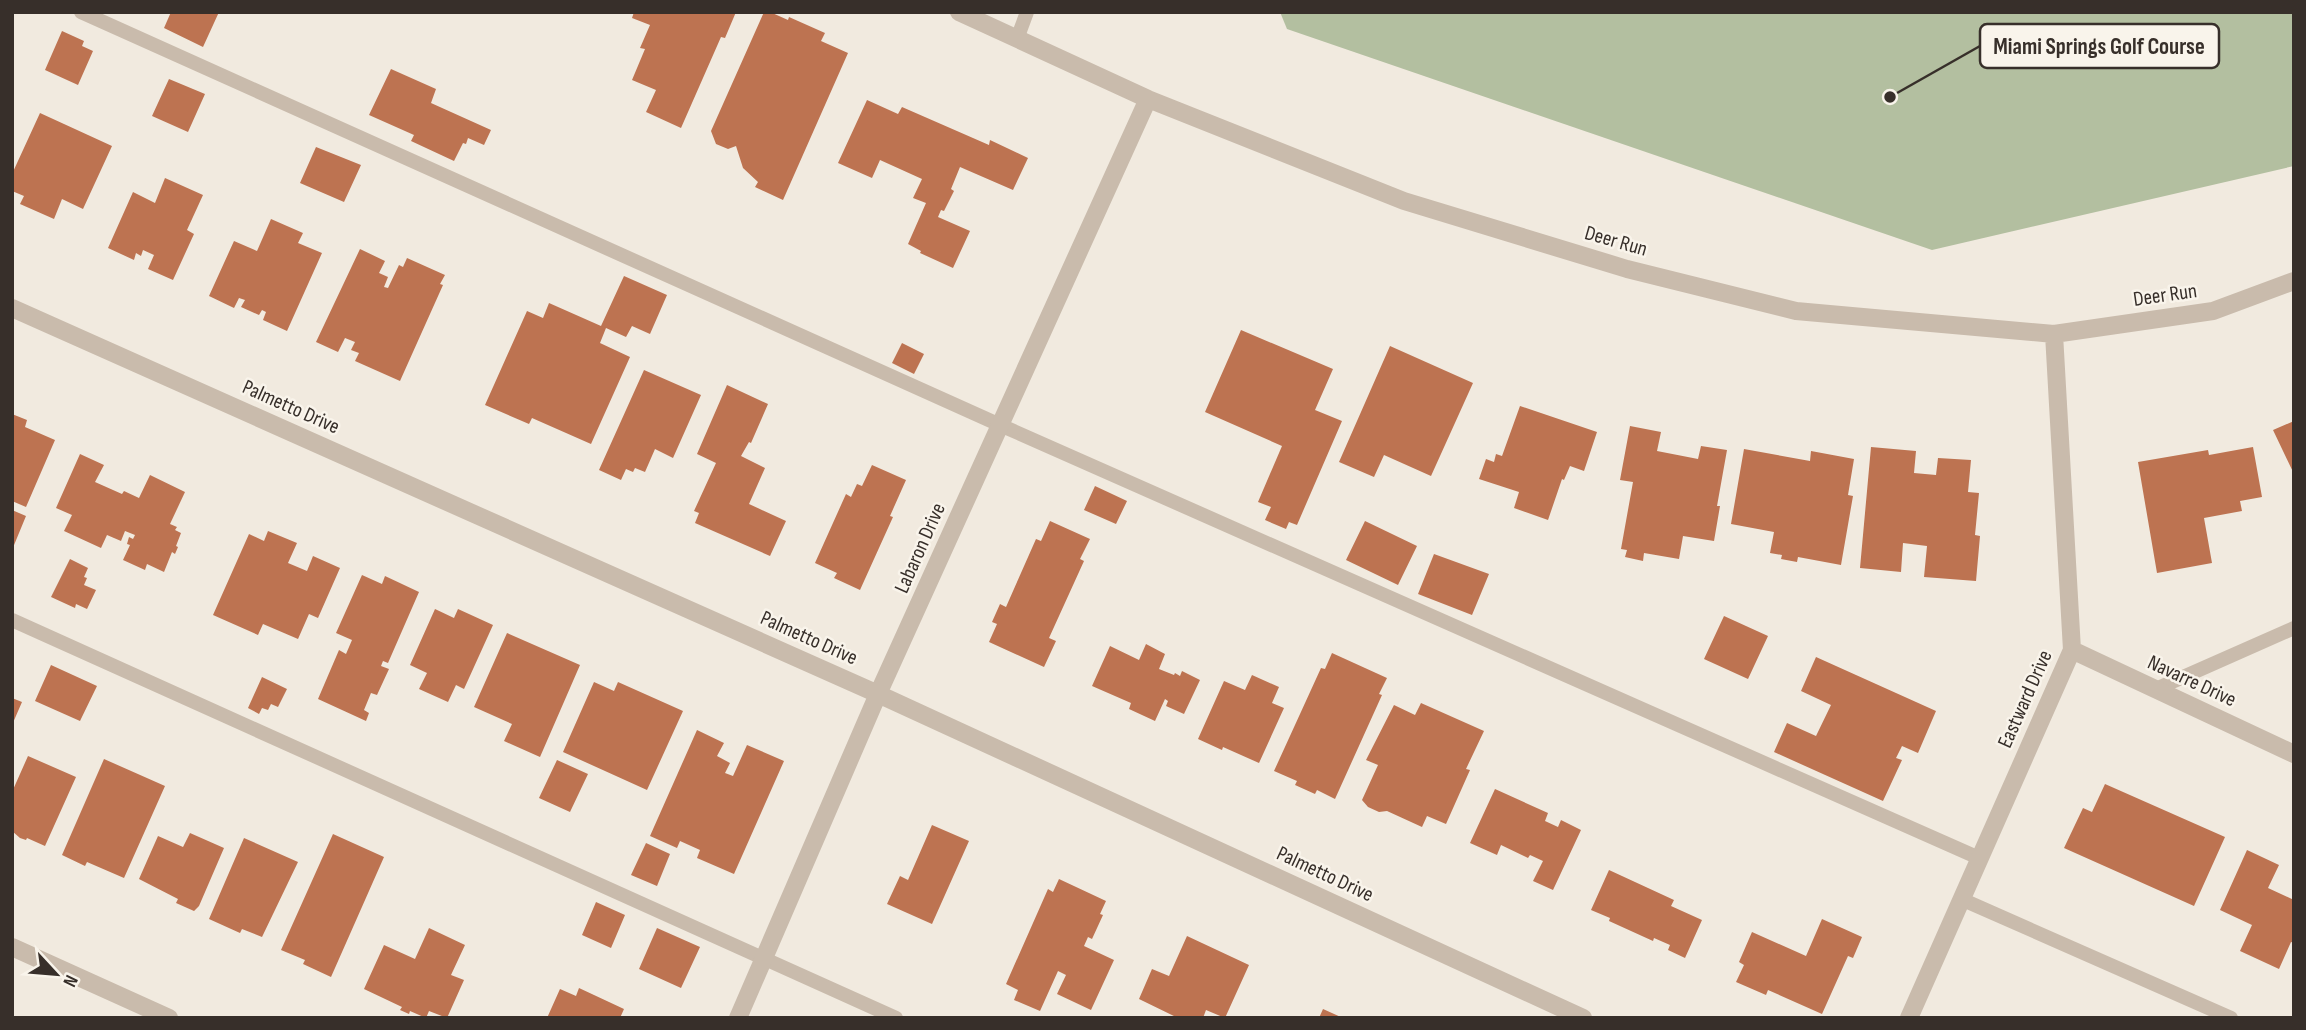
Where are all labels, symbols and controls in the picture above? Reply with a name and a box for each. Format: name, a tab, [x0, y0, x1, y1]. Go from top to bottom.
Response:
callout: Miami Springs Golf Course	[1980, 24, 2219, 68]
text: Miami Springs Golf Course	[1993, 33, 2205, 61]
street label: Deer Run	[1582, 220, 1650, 262]
street label: Deer Run	[2132, 278, 2198, 312]
street label: Palmetto Drive	[239, 374, 343, 440]
street label: Labaron Drive	[889, 499, 951, 597]
street label: Palmetto Drive	[757, 605, 861, 671]
street label: Eastward Drive	[1992, 646, 2058, 752]
street label: Navarre Drive	[2144, 650, 2240, 712]
street label: Palmetto Drive	[1273, 841, 1377, 907]
north arrow	[21, 939, 91, 1009]
text: N	[57, 971, 82, 990]

